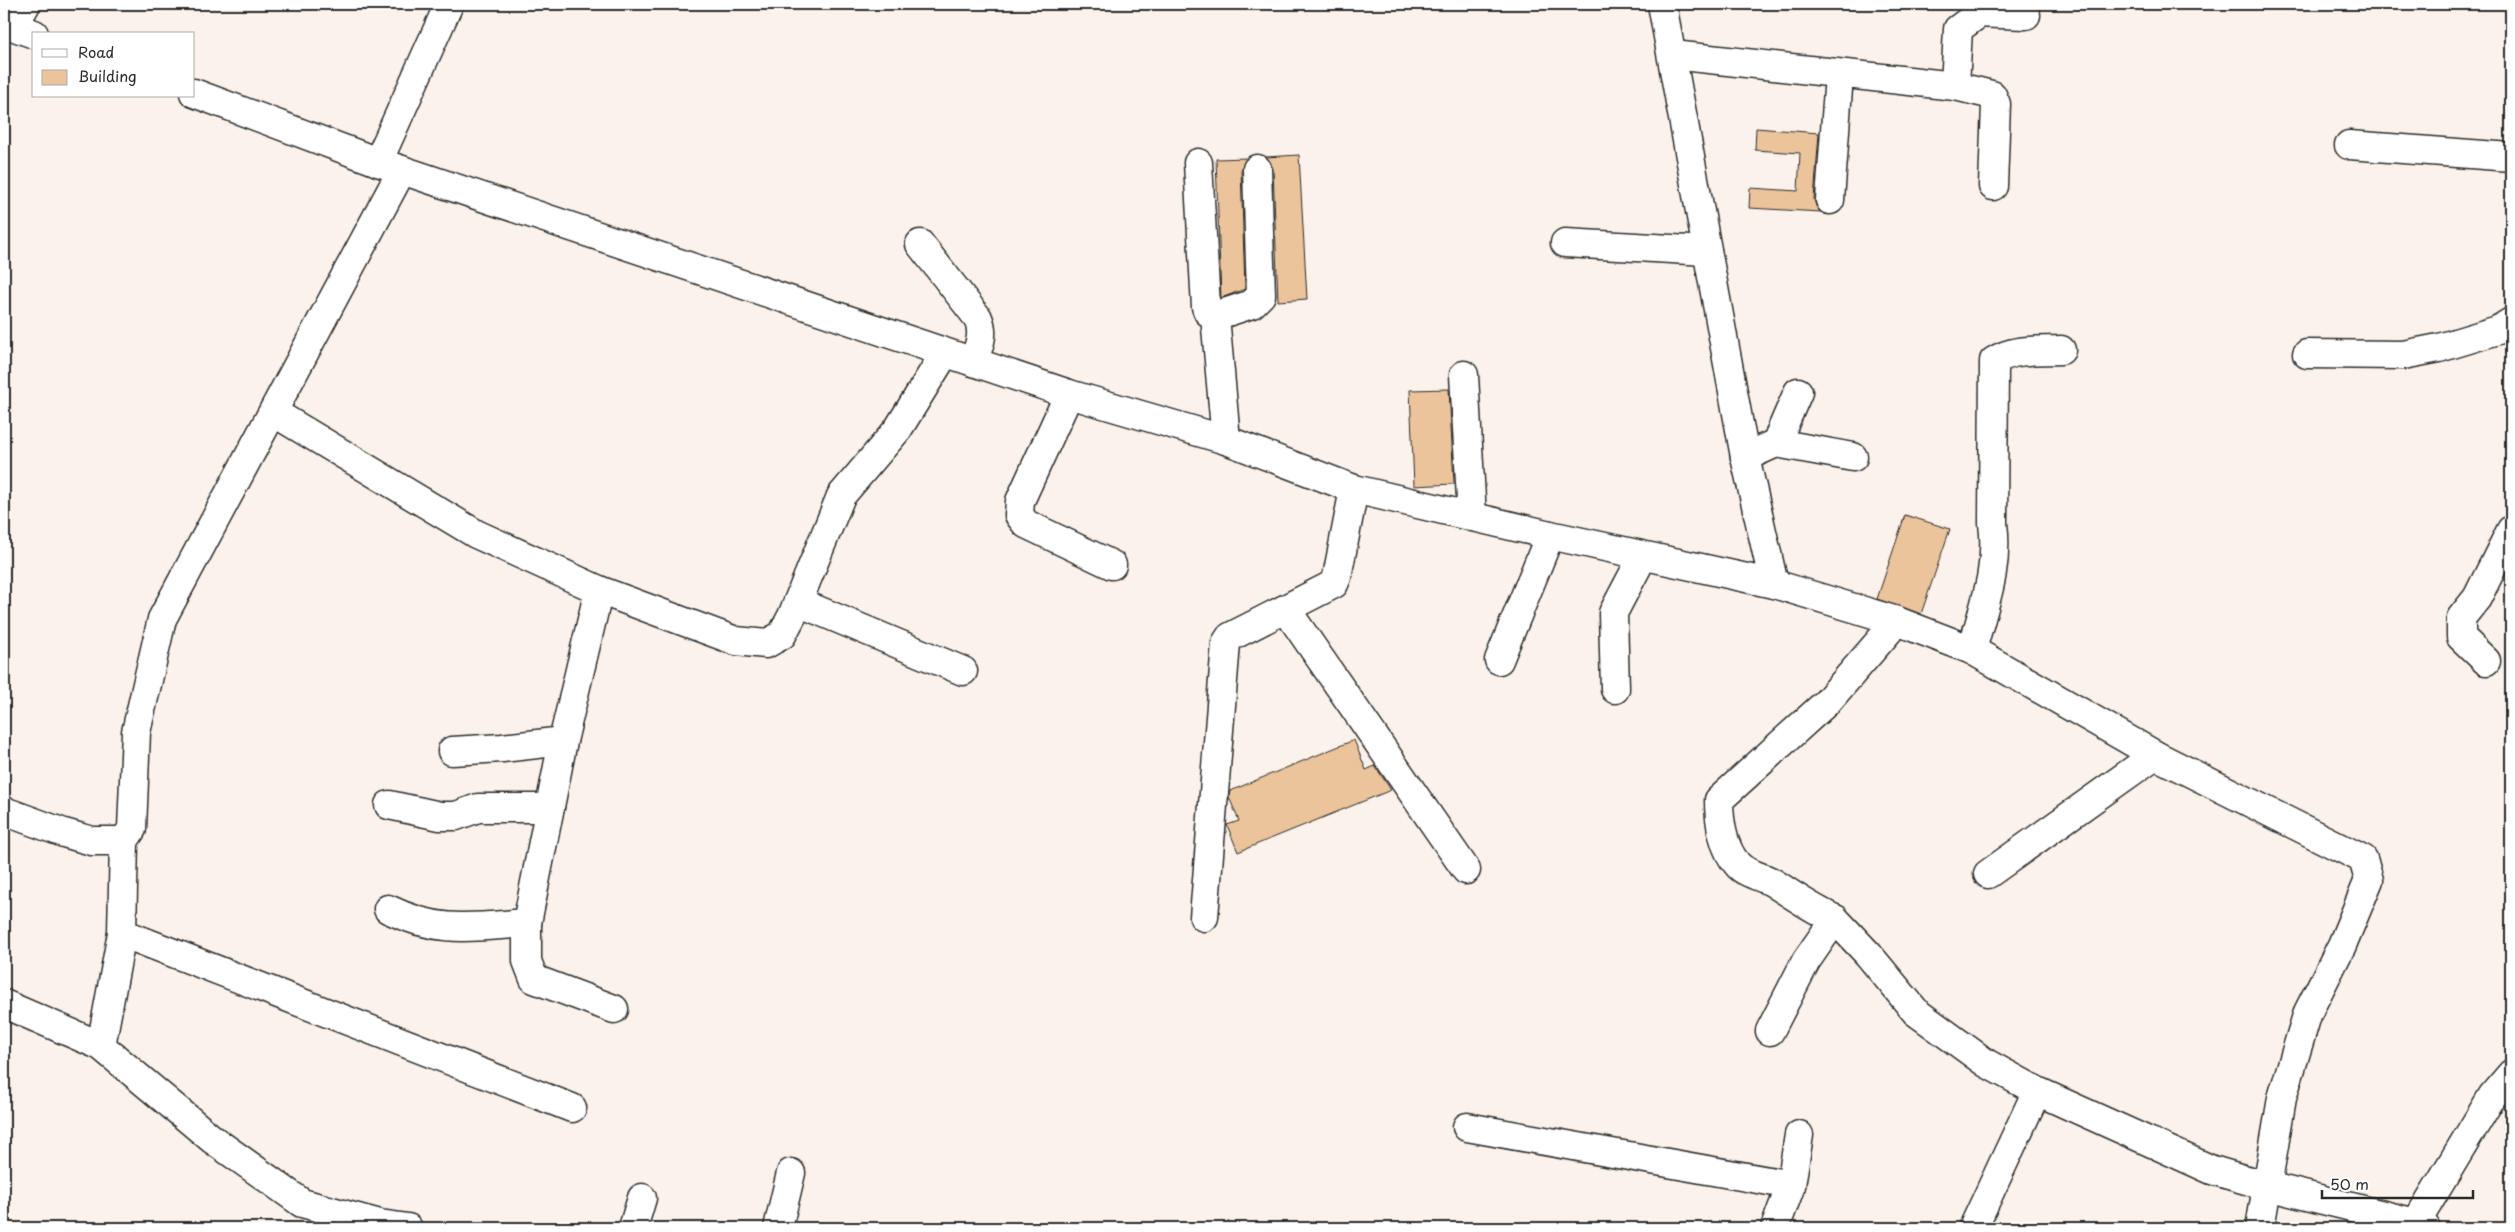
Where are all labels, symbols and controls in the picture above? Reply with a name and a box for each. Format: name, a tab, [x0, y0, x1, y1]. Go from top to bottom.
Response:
legend	[32, 32, 195, 98]
text: Road	[78, 40, 114, 63]
text: Building	[78, 64, 137, 87]
scale bar	[2322, 1167, 2474, 1199]
text: 50 m	[2330, 1172, 2369, 1195]

